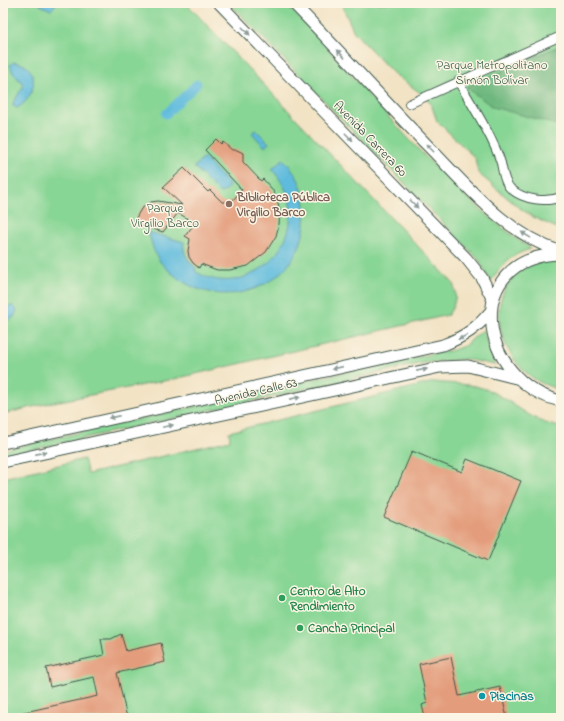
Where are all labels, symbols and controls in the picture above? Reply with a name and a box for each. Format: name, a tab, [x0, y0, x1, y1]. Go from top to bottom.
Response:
one-way arrow	[241, 26, 251, 36]
one-way arrow	[336, 49, 345, 59]
park label: Parque Metropolitano Simón Bolívar	[436, 56, 548, 90]
street label: Avenida Carrera 60	[329, 97, 412, 182]
one-way arrow	[344, 132, 354, 142]
one-way arrow	[425, 143, 435, 153]
place label: Biblioteca Pública Virgilio Barco	[236, 188, 330, 224]
park label: Parque Virgilio Barco	[130, 199, 199, 234]
marker: Biblioteca Pública Virgilio Barco	[224, 199, 234, 209]
one-way arrow	[409, 199, 419, 209]
one-way arrow	[521, 231, 531, 239]
one-way arrow	[457, 333, 468, 340]
one-way arrow	[331, 366, 343, 372]
one-way arrow	[416, 367, 428, 373]
street label: Avenida Calle 63	[213, 373, 299, 411]
one-way arrow	[289, 394, 301, 400]
one-way arrow	[108, 415, 120, 421]
one-way arrow	[162, 422, 174, 428]
one-way arrow	[35, 450, 47, 456]
place label: Centro de Alto Rendimiento	[289, 582, 366, 616]
marker: Centro de Alto Rendimiento	[277, 593, 287, 603]
place label: Cancha Principal	[308, 619, 395, 638]
marker: Cancha Principal	[295, 623, 305, 633]
place label: Piscinas	[490, 687, 534, 706]
marker: Piscinas	[477, 691, 487, 701]

